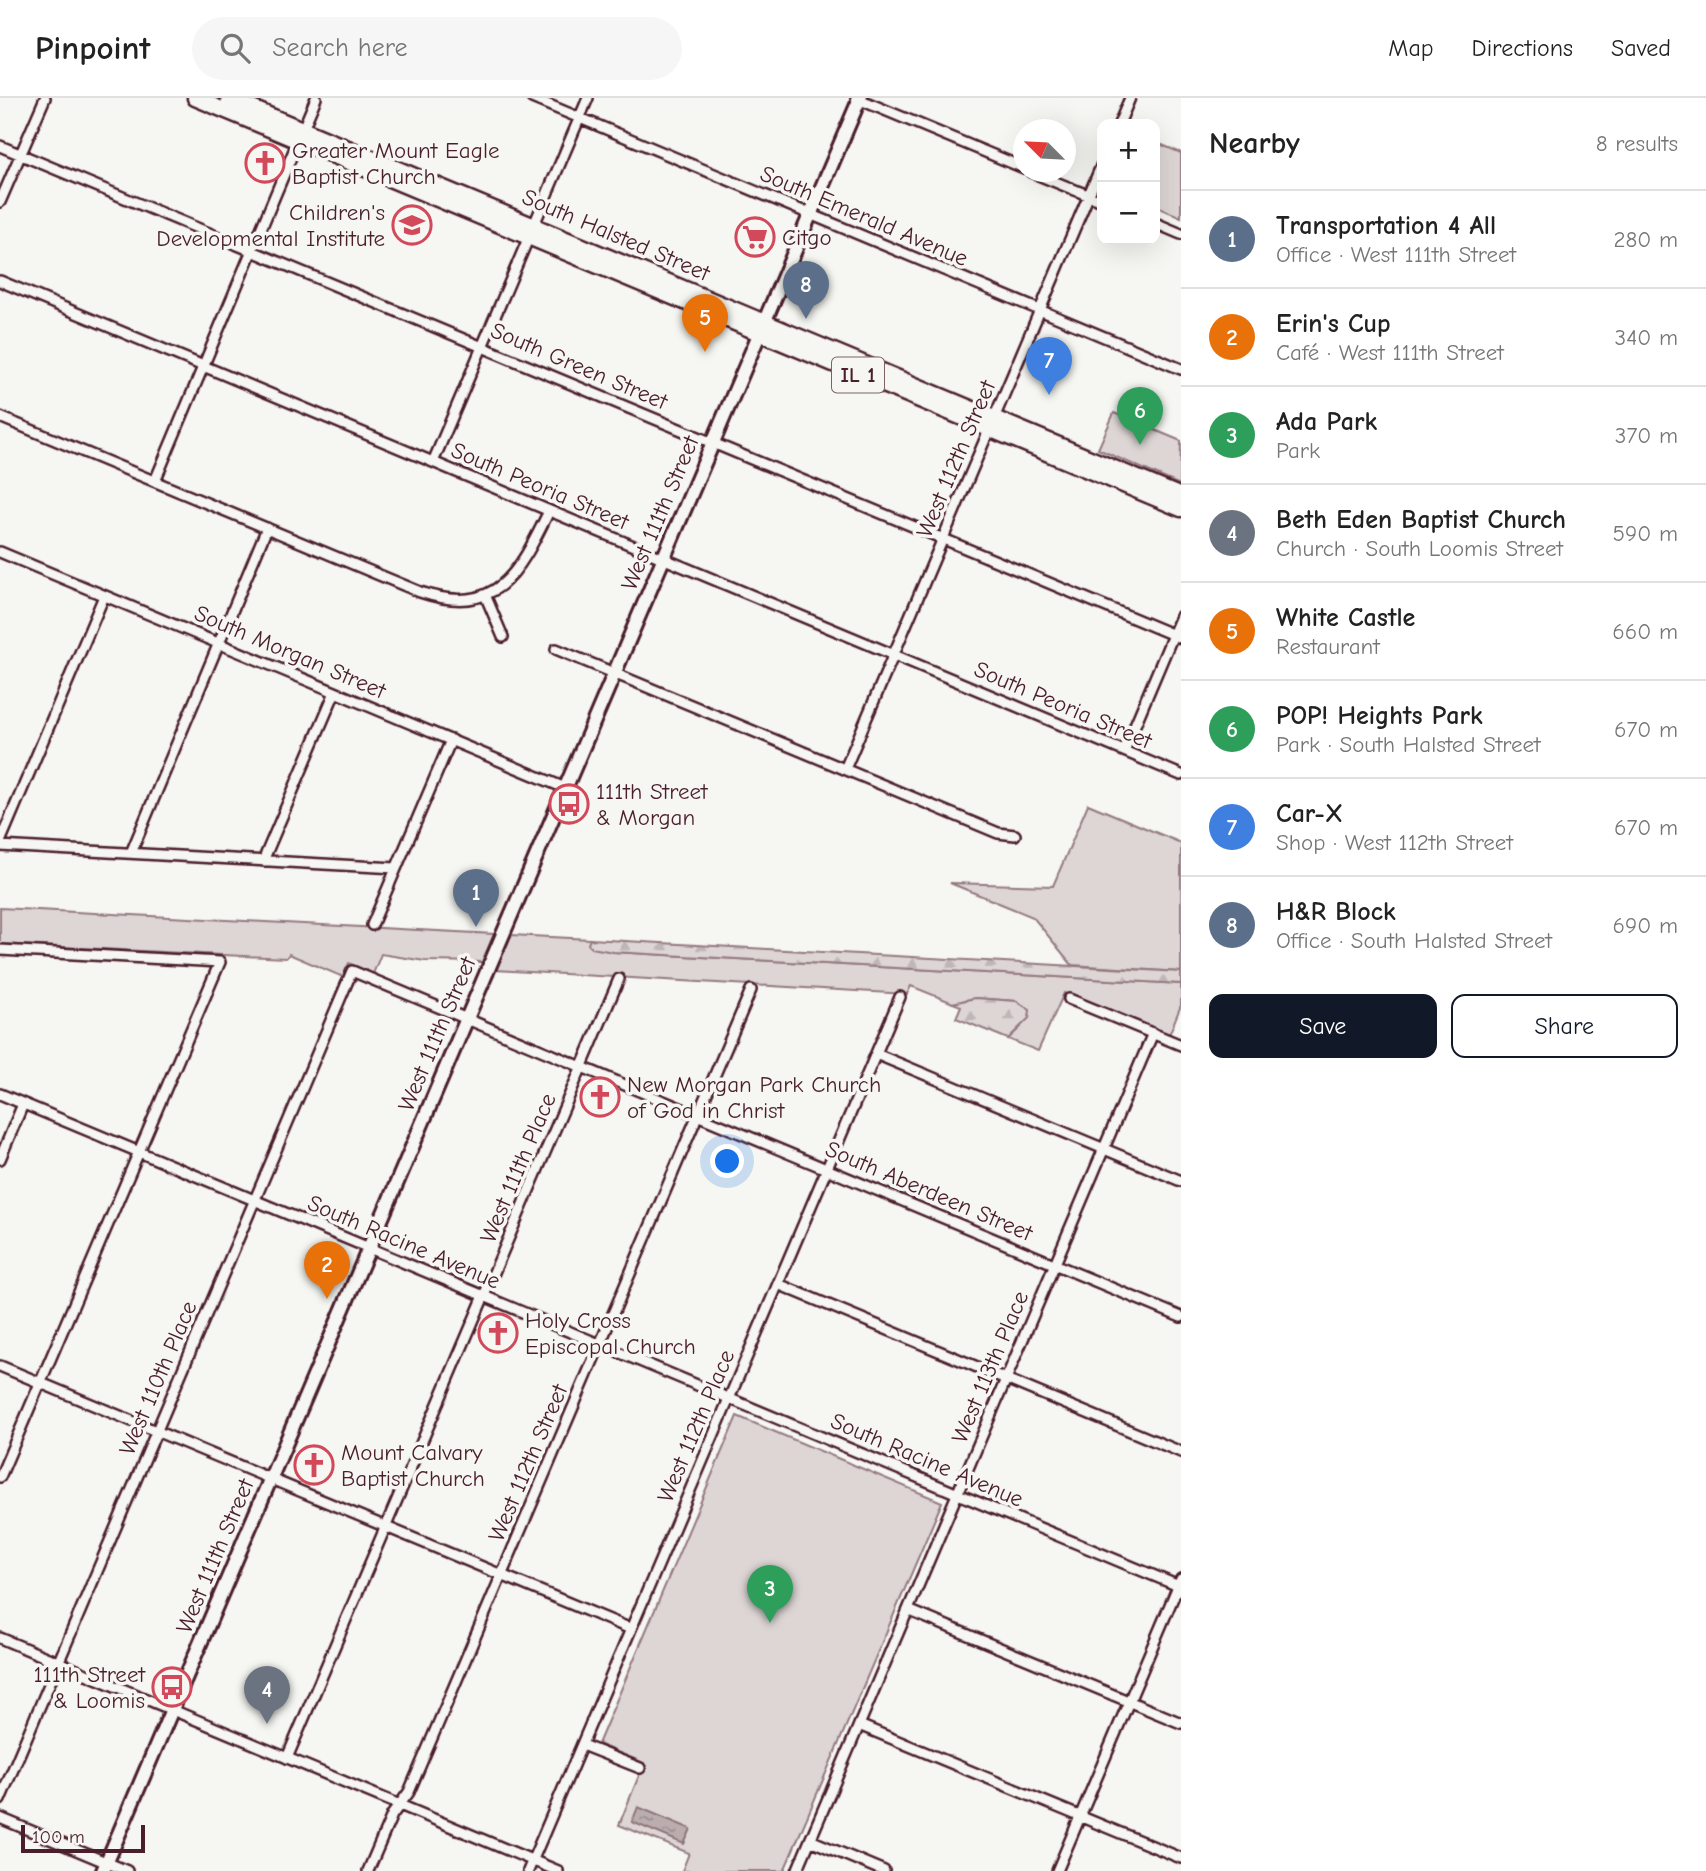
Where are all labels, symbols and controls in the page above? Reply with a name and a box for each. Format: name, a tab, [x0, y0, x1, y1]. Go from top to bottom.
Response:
search box	[192, 17, 682, 80]
text: Pinpoint	[35, 29, 150, 67]
icon: search	[216, 29, 254, 67]
text: Search here	[272, 33, 408, 63]
text: Map	[1388, 34, 1434, 62]
text: Directions	[1472, 34, 1573, 62]
text: Saved	[1611, 34, 1671, 62]
north arrow	[1013, 119, 1076, 182]
map controls	[1097, 119, 1160, 245]
button: +	[1097, 119, 1160, 182]
text: Nearby	[1209, 126, 1300, 161]
text: 8 results	[1596, 130, 1678, 157]
place label: Greater Mount Eagle Baptist Church	[292, 137, 499, 190]
church icon: Greater Mount Eagle Baptist Church	[244, 142, 286, 184]
street label: South Emerald Avenue	[756, 160, 972, 272]
button: −	[1097, 182, 1160, 245]
street label: South Halsted Street	[518, 183, 715, 287]
place label: Children's Developmental Institute	[156, 199, 385, 252]
school or university icon: Children's Developmental Institute	[391, 204, 433, 246]
text: Transportation 4 All	[1276, 211, 1496, 241]
supermarket icon: Citgo	[734, 216, 776, 258]
place label: Citgo	[782, 224, 832, 251]
text: 1	[1227, 226, 1237, 253]
text: 280 m	[1613, 226, 1678, 253]
text: Office · West 111th Street	[1276, 241, 1516, 268]
pin: 8	[783, 261, 829, 319]
pin: 5	[682, 294, 728, 352]
text: Erin's Cup	[1276, 309, 1391, 339]
street label: South Green Street	[487, 317, 673, 416]
text: 2	[1226, 324, 1238, 351]
text: 340 m	[1615, 324, 1678, 351]
pin: 7	[1026, 337, 1072, 395]
text: Café · West 111th Street	[1276, 339, 1504, 366]
road number: IL 1	[832, 358, 884, 392]
street label: West 112th Street	[911, 375, 1002, 542]
pin: 6	[1117, 387, 1163, 445]
text: Ada Park	[1276, 407, 1377, 437]
text: 3	[1226, 422, 1238, 449]
text: 370 m	[1615, 422, 1678, 449]
street label: West 111th Street	[615, 430, 705, 594]
street label: South Peoria Street	[447, 436, 634, 536]
text: Park	[1276, 437, 1320, 464]
text: Beth Eden Baptist Church	[1276, 505, 1566, 535]
text: 4	[1227, 520, 1237, 547]
text: 590 m	[1613, 520, 1678, 547]
text: Church · South Loomis Street	[1276, 535, 1563, 562]
street label: South Morgan Street	[190, 599, 391, 705]
text: White Castle	[1276, 603, 1415, 633]
text: 5	[1226, 618, 1238, 645]
text: 660 m	[1612, 618, 1678, 645]
text: Restaurant	[1276, 633, 1380, 660]
street label: South Peoria Street	[970, 655, 1157, 755]
text: POP! Heights Park	[1276, 701, 1483, 731]
text: 6	[1226, 716, 1238, 743]
text: 670 m	[1614, 716, 1678, 743]
text: Park · South Halsted Street	[1276, 731, 1541, 758]
place label: 111th Street & Morgan	[596, 778, 709, 831]
bus stop icon: 111th Street & Morgan	[548, 783, 590, 825]
text: Car-X	[1276, 799, 1343, 829]
text: 7	[1227, 814, 1237, 841]
text: 670 m	[1614, 814, 1678, 841]
text: Shop · West 112th Street	[1276, 829, 1513, 856]
pin: 1	[453, 869, 499, 927]
text: H&R Block	[1276, 897, 1396, 927]
text: 8	[1226, 912, 1238, 939]
text: 690 m	[1613, 912, 1678, 939]
text: Office · South Halsted Street	[1276, 927, 1552, 954]
street label: West 111th Street	[392, 951, 482, 1115]
button: Save	[1209, 994, 1437, 1058]
button: Share	[1451, 994, 1678, 1058]
place label: New Morgan Park Church of God in Christ	[627, 1071, 881, 1124]
church icon: New Morgan Park Church of God in Christ	[579, 1076, 621, 1118]
street label: West 111th Place	[474, 1089, 562, 1247]
street label: South Aberdeen Street	[822, 1135, 1038, 1247]
your location	[710, 1144, 744, 1178]
street label: South Racine Avenue	[304, 1189, 504, 1295]
pin: 2	[304, 1241, 350, 1299]
street label: West 113th Place	[946, 1287, 1034, 1447]
street label: West 110th Place	[113, 1297, 203, 1459]
place label: Holy Cross Episcopal Church	[525, 1307, 696, 1360]
church icon: Holy Cross Episcopal Church	[477, 1312, 519, 1354]
street label: West 112th Place	[652, 1346, 740, 1506]
street label: West 112th Street	[483, 1379, 574, 1546]
street label: South Racine Avenue	[827, 1407, 1027, 1513]
place label: Mount Calvary Baptist Church	[341, 1439, 485, 1492]
church icon: Mount Calvary Baptist Church	[293, 1444, 335, 1486]
street label: West 111th Street	[170, 1473, 260, 1637]
pin: 3	[747, 1565, 793, 1623]
place label: 111th Street & Loomis	[33, 1661, 146, 1714]
bus stop icon: 111th Street & Loomis	[151, 1666, 193, 1708]
pin: 4	[244, 1666, 290, 1724]
scale bar	[21, 1822, 145, 1854]
text: 100 m	[32, 1826, 85, 1848]

